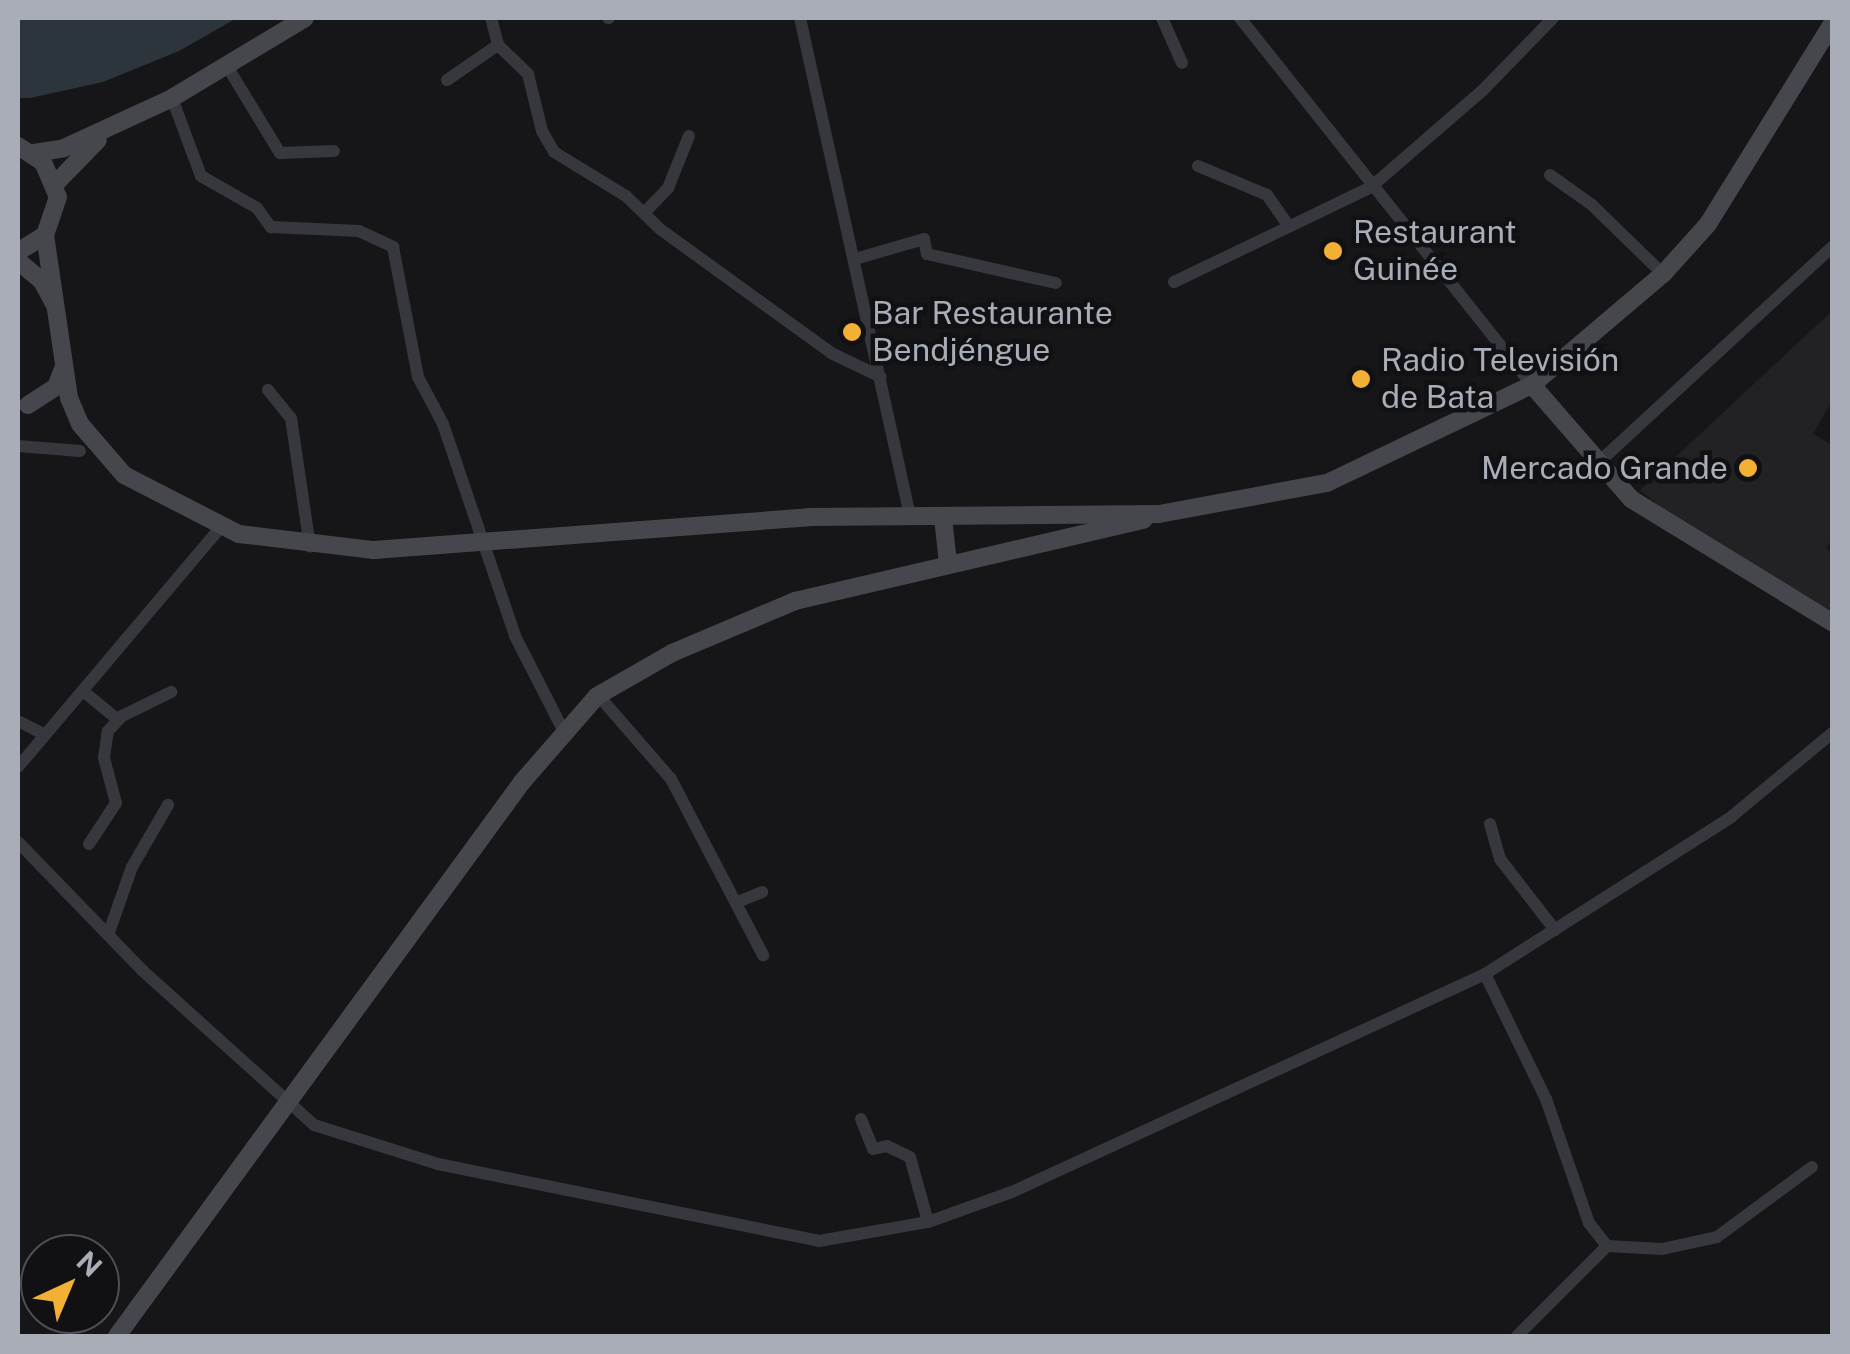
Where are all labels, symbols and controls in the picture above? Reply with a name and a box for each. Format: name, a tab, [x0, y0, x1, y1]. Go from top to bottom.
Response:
place label: Restaurant Guinée	[1353, 214, 1517, 289]
marker: Restaurant Guinée	[1322, 240, 1344, 262]
place label: Bar Restaurante Bendjéngue	[872, 295, 1113, 370]
marker: Bar Restaurante Bendjéngue	[841, 321, 863, 343]
place label: Radio Televisión de Bata	[1381, 342, 1619, 417]
marker: Radio Televisión de Bata	[1350, 368, 1372, 390]
place label: Mercado Grande	[1481, 449, 1728, 487]
marker: Mercado Grande	[1737, 457, 1759, 479]
north arrow	[20, 1234, 120, 1334]
text: N	[70, 1244, 109, 1283]

